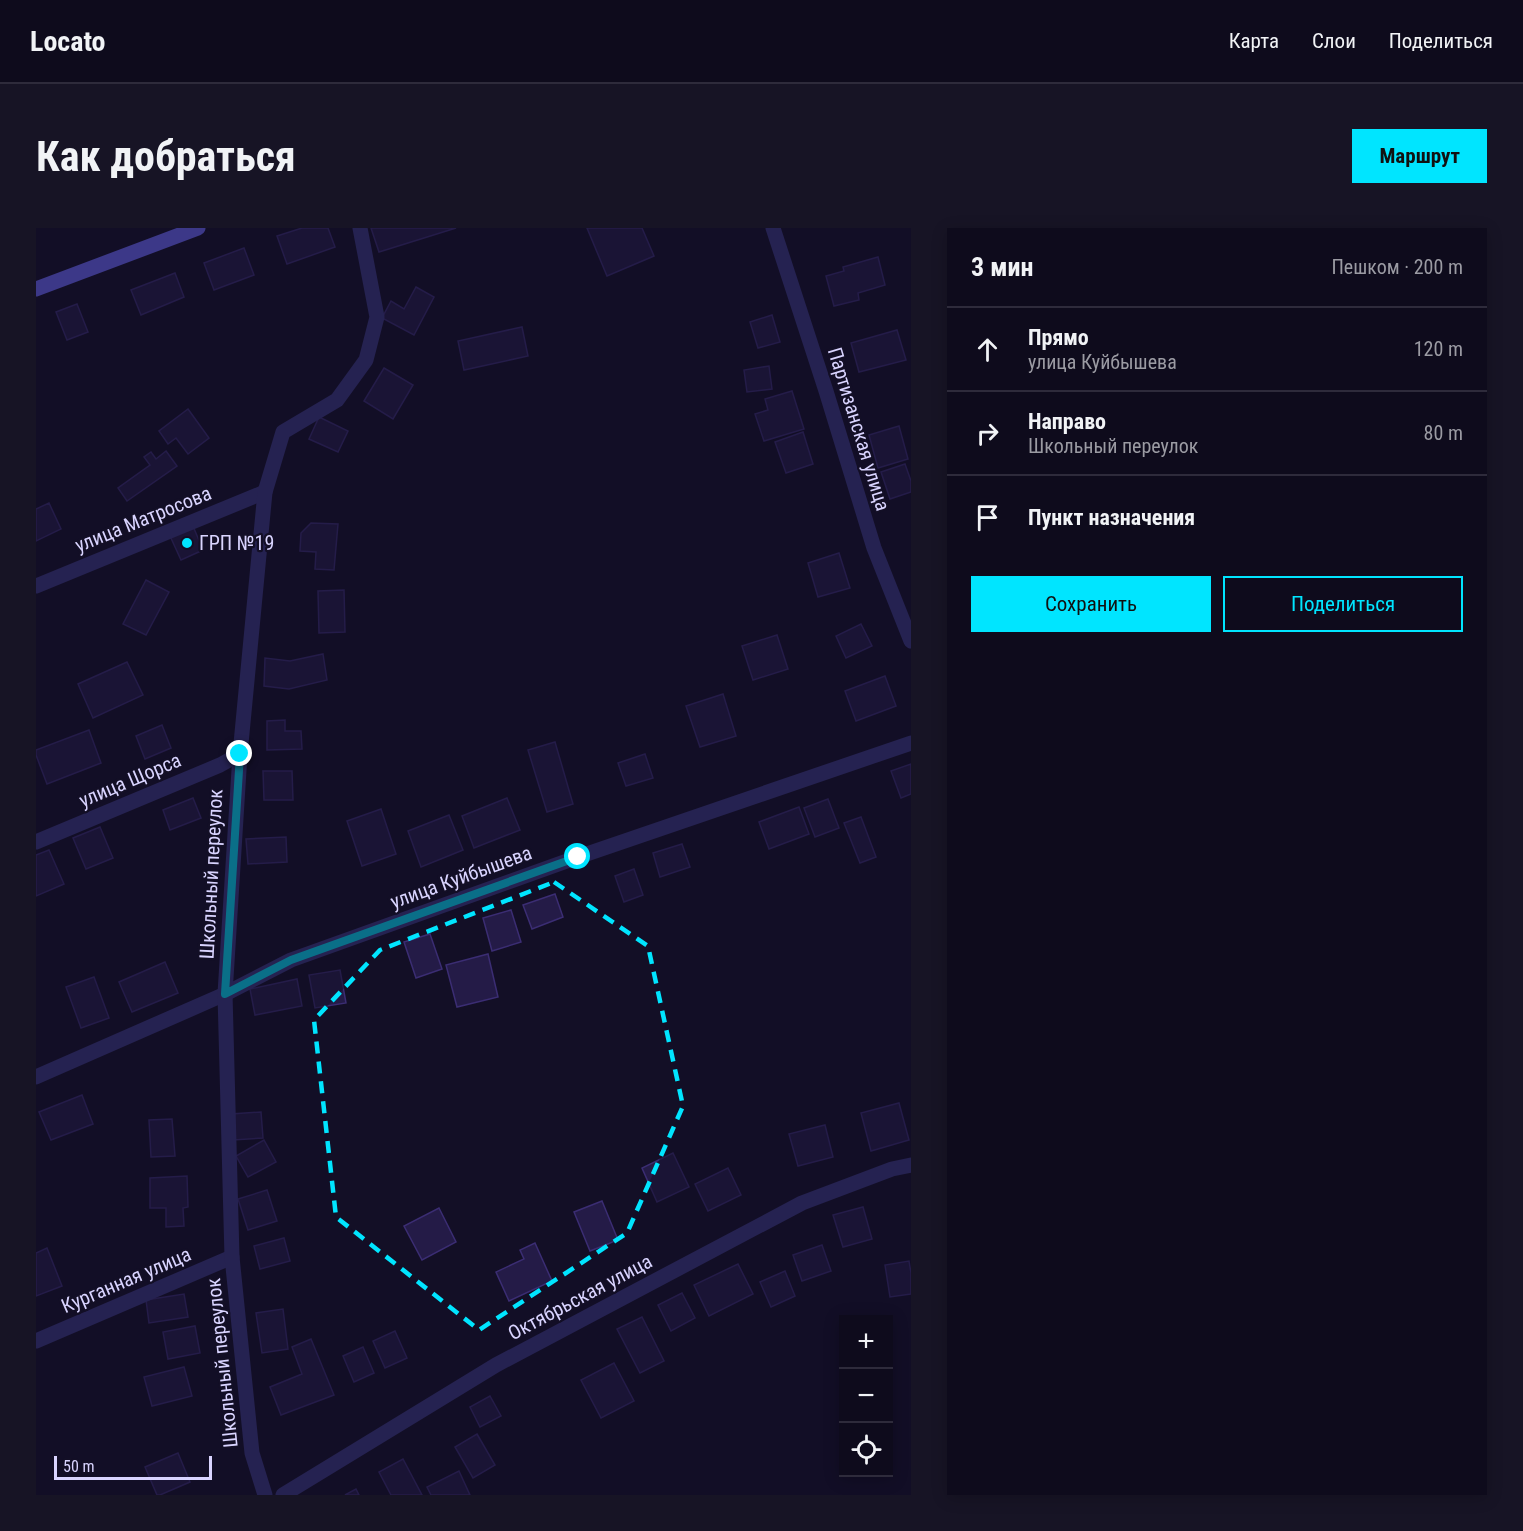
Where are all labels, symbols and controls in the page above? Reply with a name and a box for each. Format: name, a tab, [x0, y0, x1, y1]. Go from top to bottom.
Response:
text: Locato	[30, 25, 106, 58]
text: Карта	[1229, 29, 1279, 53]
text: Слои	[1312, 29, 1356, 53]
text: Поделиться	[1389, 29, 1493, 53]
button: Маршрут	[1352, 129, 1487, 183]
text: Как добраться	[36, 132, 296, 181]
text: 3 мин	[971, 252, 1033, 282]
text: Пешком · 200 m	[1331, 255, 1463, 279]
text: Прямо	[1028, 325, 1089, 350]
icon: ahead	[971, 333, 1004, 366]
text: 120 m	[1414, 337, 1463, 361]
street label: Партизанская улица	[823, 344, 895, 514]
text: улица Куйбышева	[1028, 350, 1177, 374]
text: Направо	[1028, 409, 1106, 434]
icon: right	[971, 417, 1004, 450]
text: 80 m	[1424, 421, 1463, 445]
text: Школьный переулок	[1028, 434, 1198, 458]
street label: улица Матросова	[71, 481, 215, 557]
icon: arrive	[971, 501, 1004, 534]
text: Пункт назначения	[1028, 505, 1195, 530]
place label: ГРП №19	[199, 531, 274, 555]
marker: ГРП №19	[180, 536, 194, 550]
button: Сохранить	[971, 576, 1211, 632]
button: Поделиться	[1223, 576, 1463, 632]
route end	[226, 740, 252, 766]
street label: улица Щорса	[75, 748, 185, 812]
street label: Школьный переулок	[195, 788, 227, 960]
street label: улица Куйбышева	[387, 840, 535, 914]
route start	[564, 843, 590, 869]
street label: Курганная улица	[58, 1242, 194, 1318]
street label: Октябрьская улица	[504, 1249, 656, 1345]
street label: Школьный переулок	[201, 1277, 243, 1449]
map controls	[839, 1315, 893, 1477]
button: +	[839, 1315, 893, 1369]
button: −	[839, 1369, 893, 1423]
button: locate	[839, 1423, 893, 1477]
scale bar	[54, 1453, 212, 1480]
text: 50 m	[63, 1457, 95, 1476]

